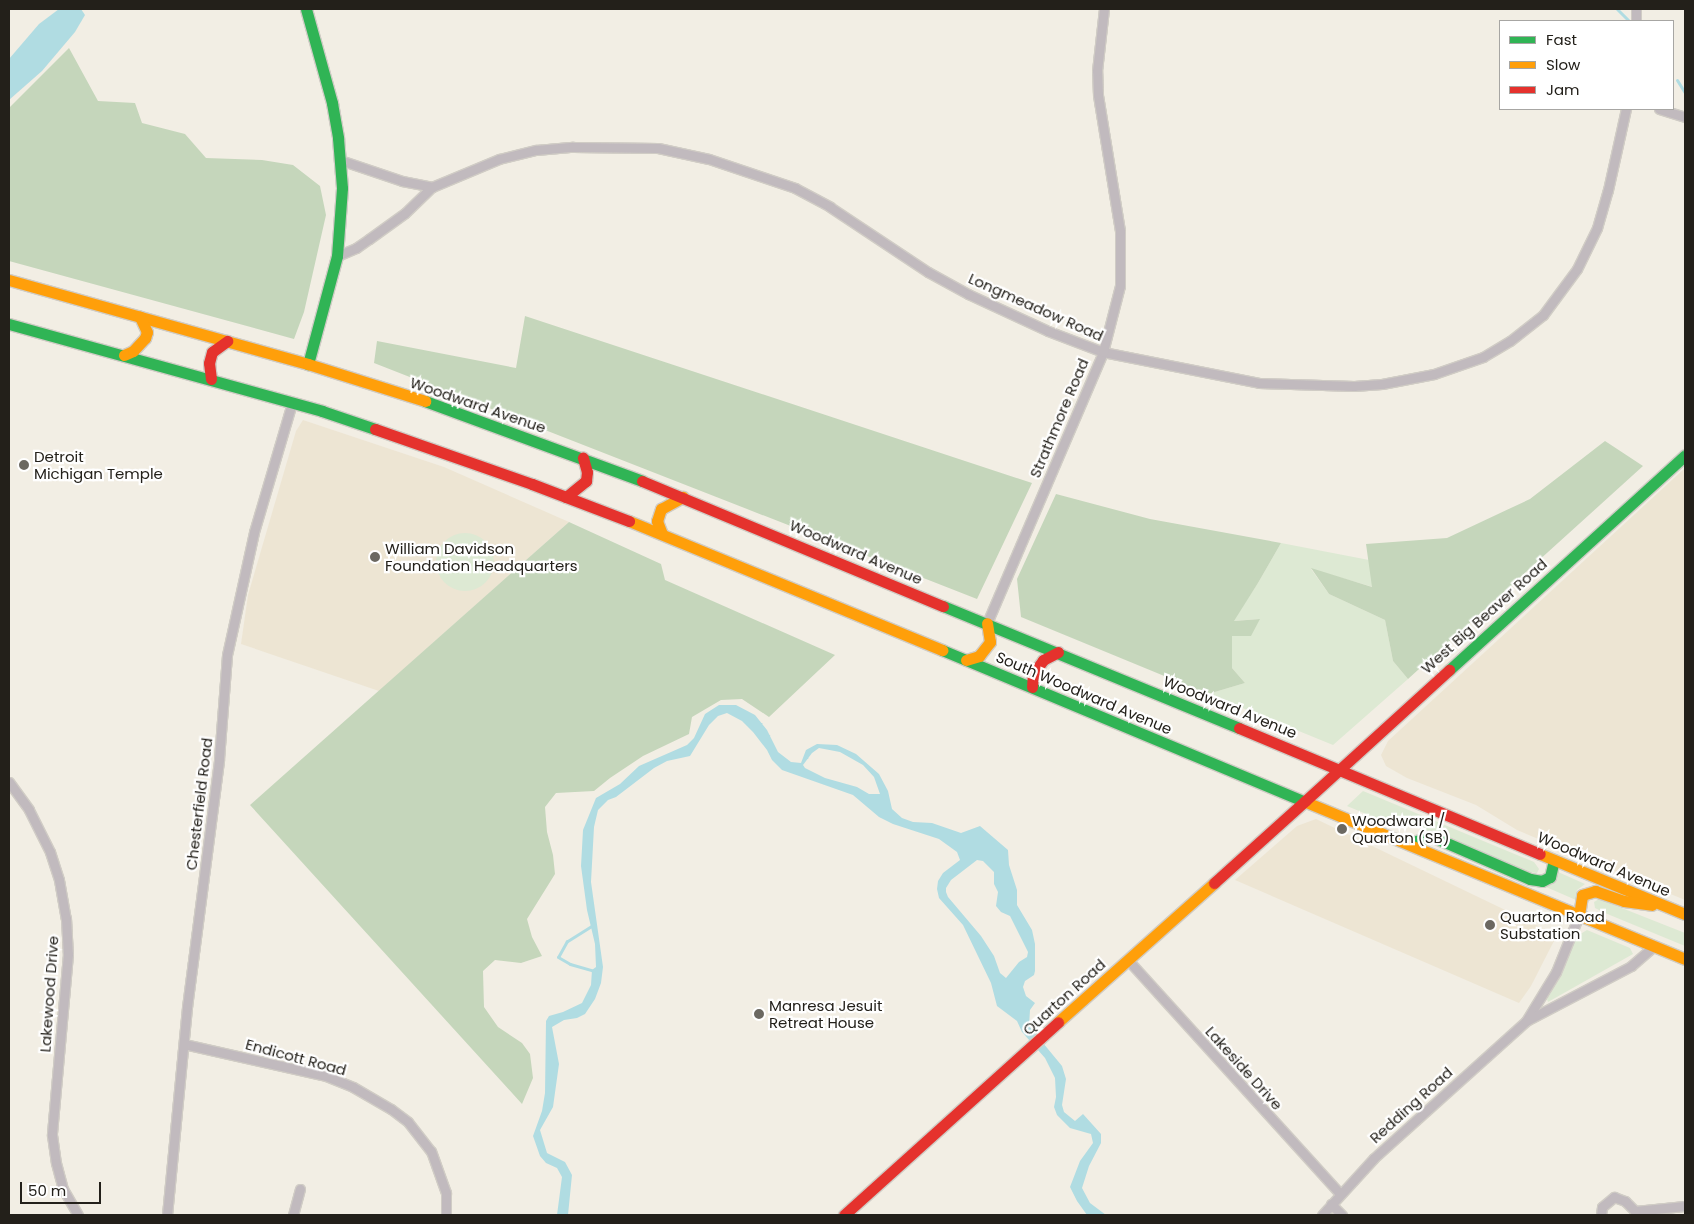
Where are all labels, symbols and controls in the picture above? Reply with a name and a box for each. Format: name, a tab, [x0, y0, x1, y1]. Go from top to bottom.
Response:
legend	[1499, 20, 1674, 110]
text: Fast	[1546, 29, 1577, 50]
text: Slow	[1546, 54, 1580, 75]
text: Jam	[1546, 79, 1580, 100]
street label: Longmeadow Road	[966, 269, 1106, 345]
street label: Strathmore Road	[1026, 356, 1092, 480]
street label: Woodward Avenue	[408, 373, 548, 437]
place label: Detroit Michigan Temple	[34, 447, 163, 482]
marker: Detroit Michigan Temple	[18, 459, 30, 471]
street label: Woodward Avenue	[787, 516, 925, 588]
place label: William Davidson Foundation Headquarters	[385, 539, 578, 574]
marker: William Davidson Foundation Headquarters	[369, 551, 381, 563]
street label: West Big Beaver Road	[1417, 555, 1551, 677]
street label: South Woodward Avenue	[993, 648, 1175, 738]
street label: Woodward Avenue	[1161, 672, 1299, 742]
street label: Chesterfield Road	[182, 737, 216, 871]
place label: Woodward / Quarton (SB)	[1352, 811, 1449, 846]
marker: Woodward / Quarton (SB)	[1336, 823, 1348, 835]
street label: Woodward Avenue	[1535, 828, 1673, 900]
place label: Quarton Road Substation	[1500, 907, 1605, 942]
marker: Quarton Road Substation	[1484, 919, 1496, 931]
street label: Lakewood Drive	[36, 935, 62, 1053]
street label: Quarton Road	[1019, 955, 1109, 1039]
place label: Manresa Jesuit Retreat House	[769, 996, 882, 1031]
marker: Manresa Jesuit Retreat House	[753, 1008, 765, 1020]
street label: Lakeside Drive	[1202, 1023, 1286, 1113]
street label: Endicott Road	[244, 1035, 348, 1079]
street label: Redding Road	[1366, 1063, 1456, 1147]
scale bar	[22, 1172, 104, 1204]
text: 50 m	[28, 1180, 66, 1201]

